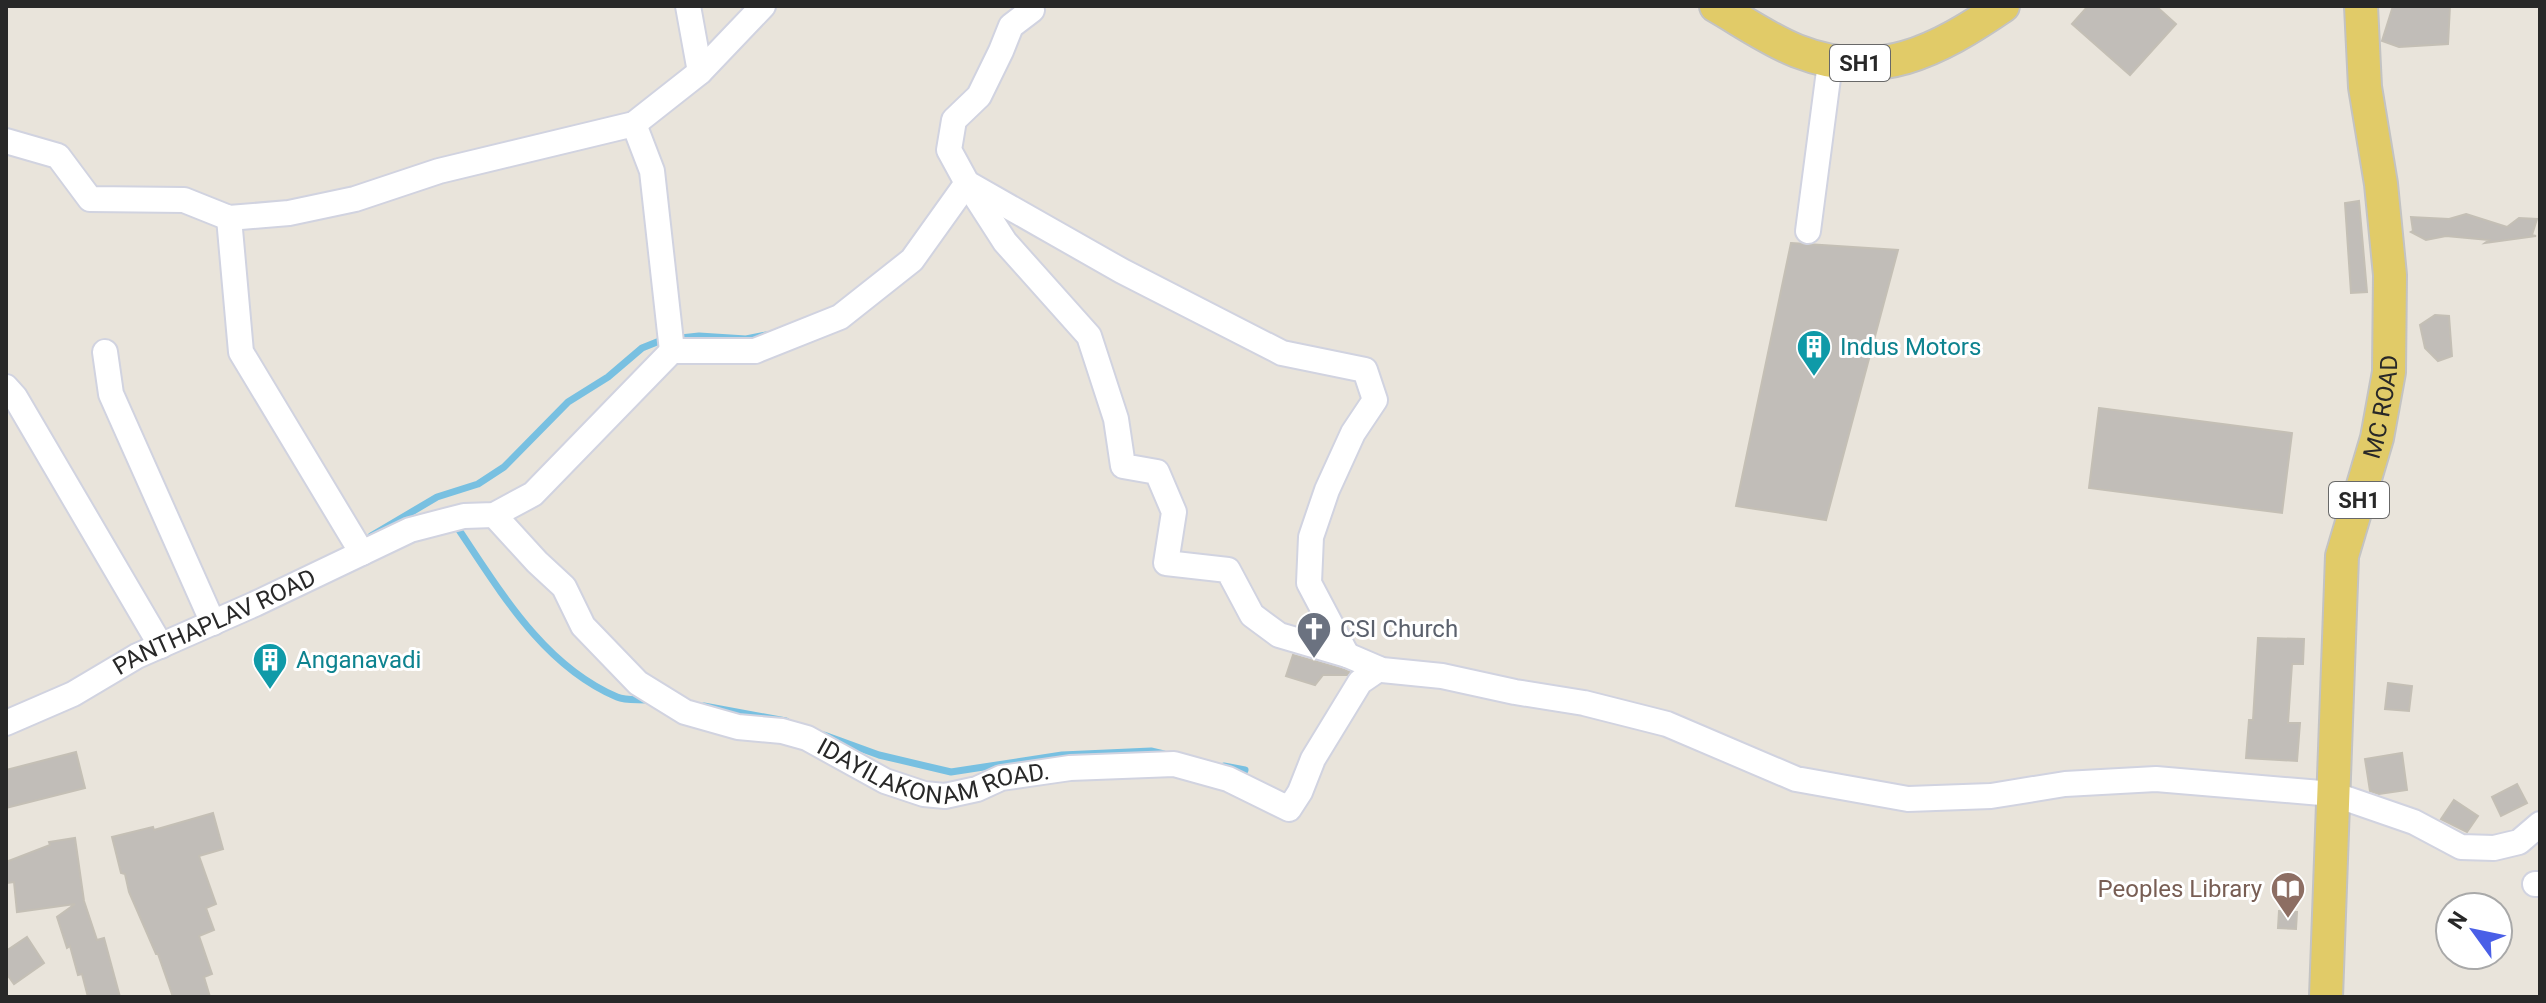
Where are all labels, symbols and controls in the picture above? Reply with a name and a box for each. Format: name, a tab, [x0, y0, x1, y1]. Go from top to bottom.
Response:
road number: SH1	[1830, 45, 1890, 81]
building icon: Indus Motors	[1795, 328, 1833, 378]
place label: Indus Motors	[1840, 333, 1981, 361]
street label: MC ROAD	[2358, 355, 2403, 462]
road number: SH1	[2329, 482, 2389, 518]
street label: PANTHAPLAV ROAD	[108, 563, 320, 681]
church icon: CSI Church	[1295, 610, 1333, 660]
place label: CSI Church	[1340, 615, 1458, 643]
building icon: Anganavadi	[251, 641, 289, 691]
place label: Anganavadi	[296, 646, 421, 674]
street label: IDAYILAKONAM ROAD.	[812, 732, 1051, 810]
library icon: Peoples Library	[2269, 870, 2307, 920]
place label: Peoples Library	[2098, 875, 2263, 903]
north arrow	[2434, 891, 2514, 971]
text: N	[2443, 907, 2472, 934]

